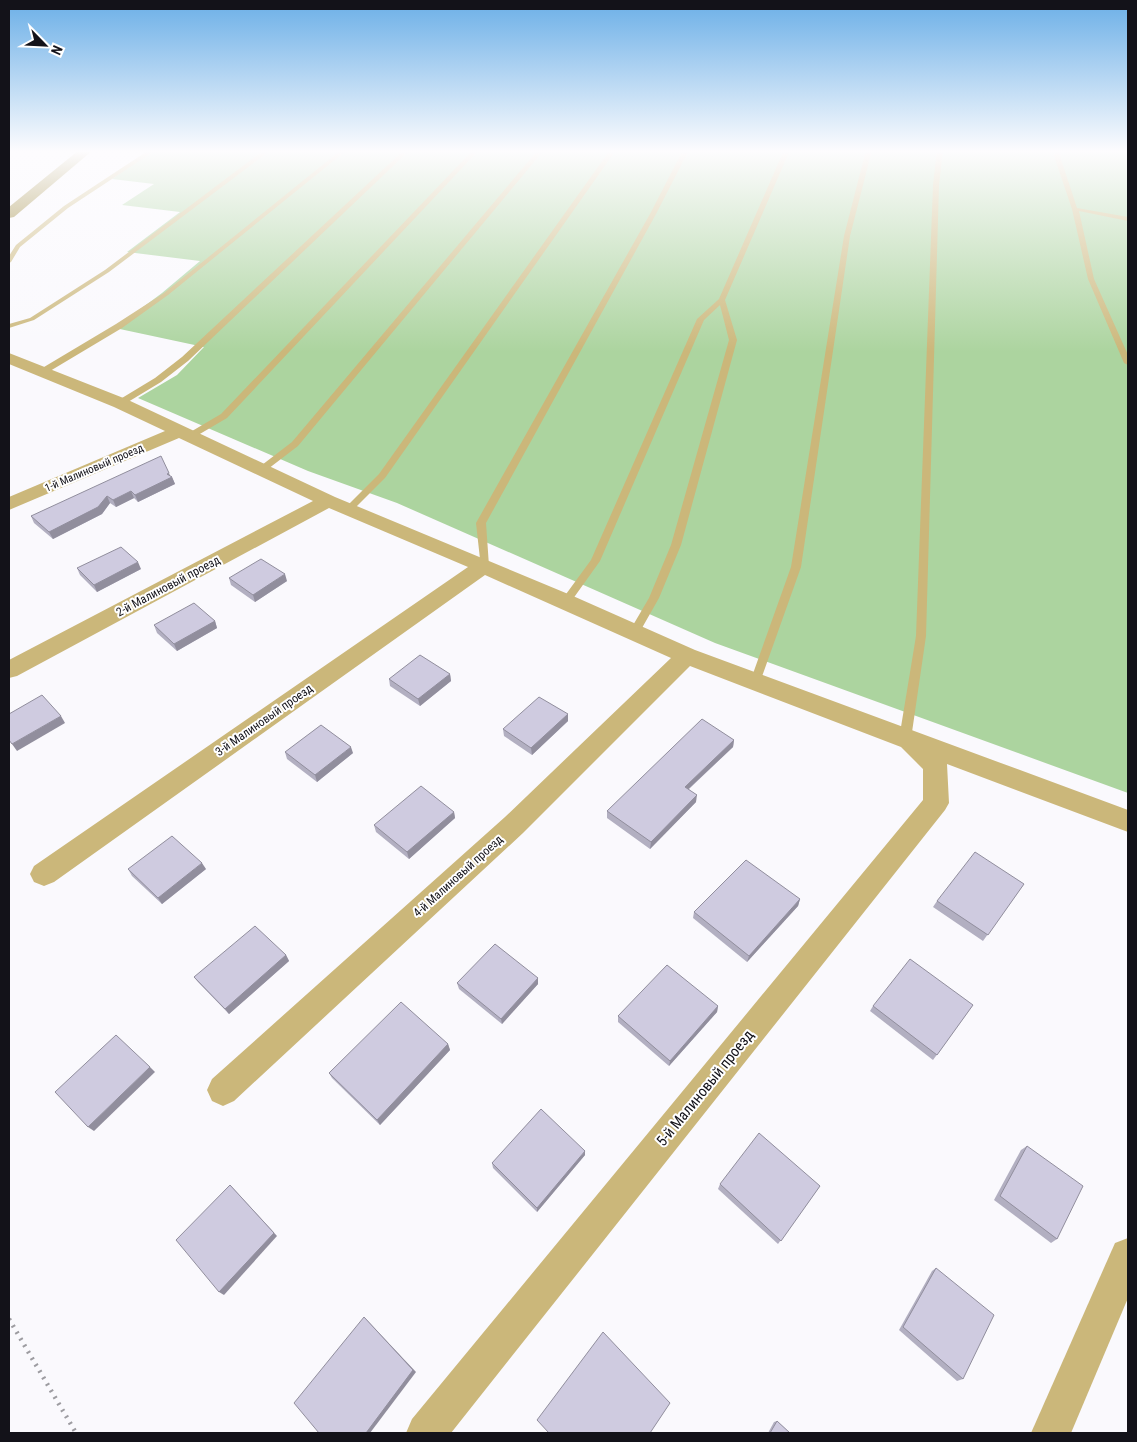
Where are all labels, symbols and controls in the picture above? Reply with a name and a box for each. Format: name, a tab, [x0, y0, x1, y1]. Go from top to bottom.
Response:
north arrow	[20, 20, 70, 70]
text: N	[48, 43, 66, 57]
street label: 1-й Малиновый проезд	[43, 441, 145, 495]
street label: 2-й Малиновый проезд	[114, 552, 223, 619]
street label: 3-й Малиновый проезд	[213, 681, 316, 759]
street label: 4-й Малиновый проезд	[410, 832, 506, 920]
street label: 5-й Малиновый проезд	[653, 1026, 757, 1150]

